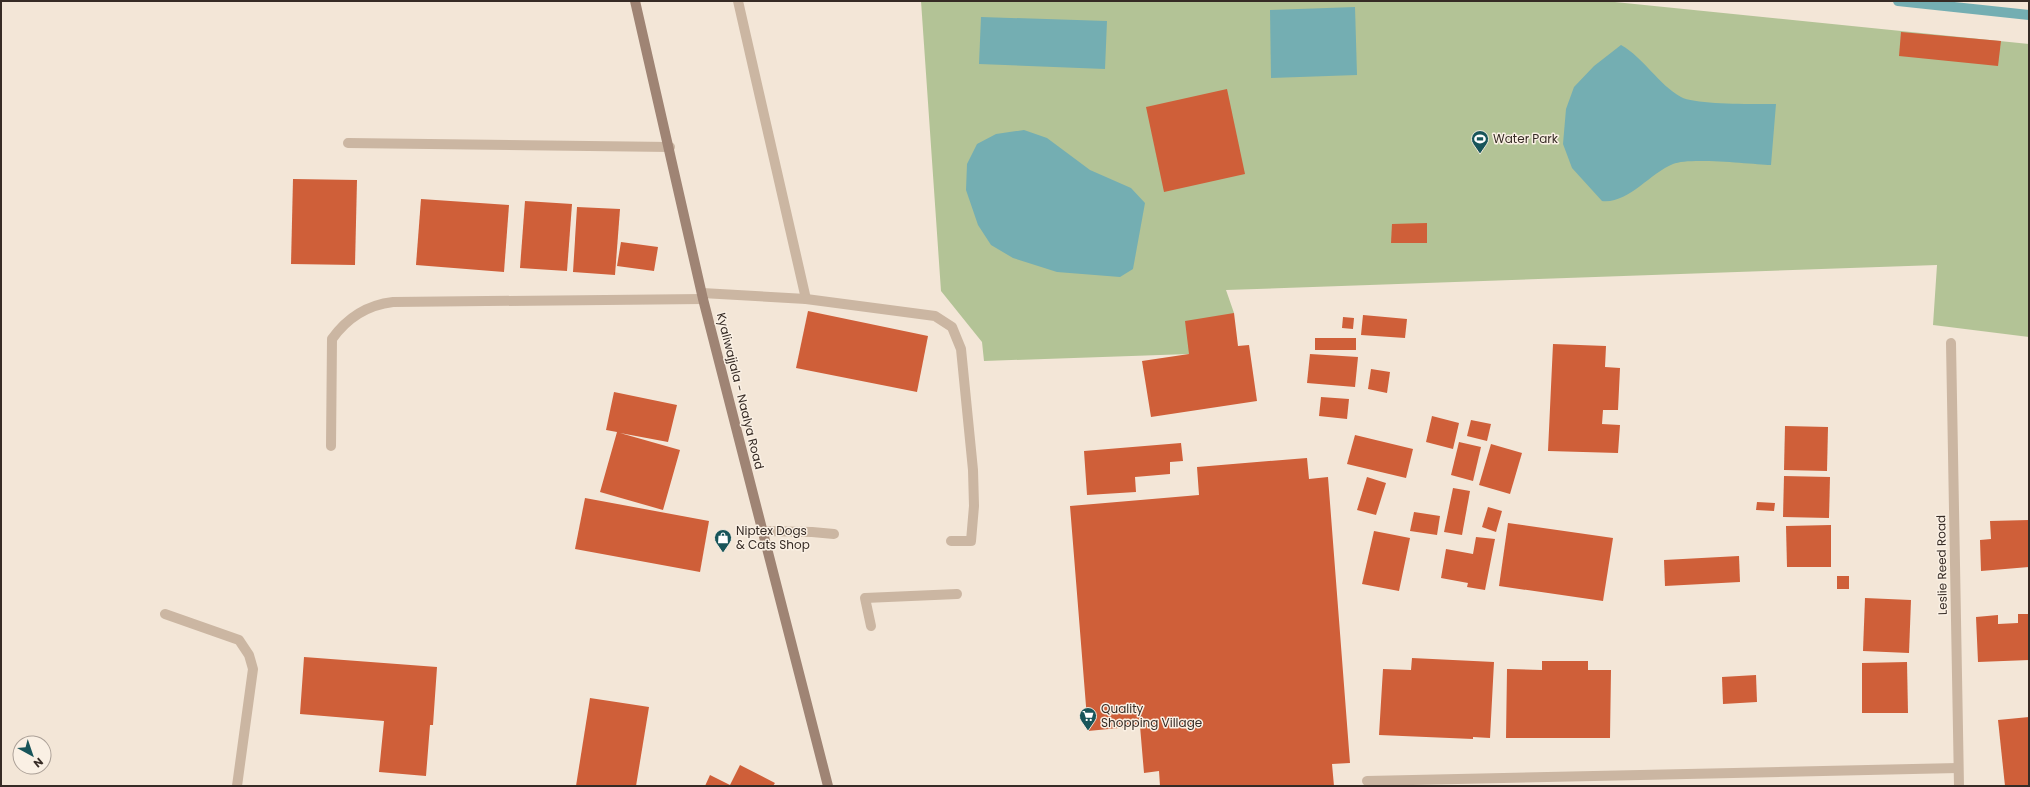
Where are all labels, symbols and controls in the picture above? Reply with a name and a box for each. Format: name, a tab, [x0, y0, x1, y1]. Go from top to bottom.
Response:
sports icon: Water Park	[1470, 129, 1490, 154]
place label: Water Park	[1493, 130, 1559, 147]
street label: Kyaliwajjala - Naalya Road	[713, 311, 768, 471]
street label: Leslie Reed Road	[1932, 515, 1951, 615]
place label: Niptex Dogs & Cats Shop	[736, 522, 810, 553]
shop icon: Niptex Dogs & Cats Shop	[713, 528, 733, 553]
place label: Quality Shopping Village	[1101, 700, 1202, 731]
supermarket icon: Quality Shopping Village	[1078, 706, 1098, 731]
north arrow	[12, 735, 52, 775]
text: N	[30, 754, 47, 771]

